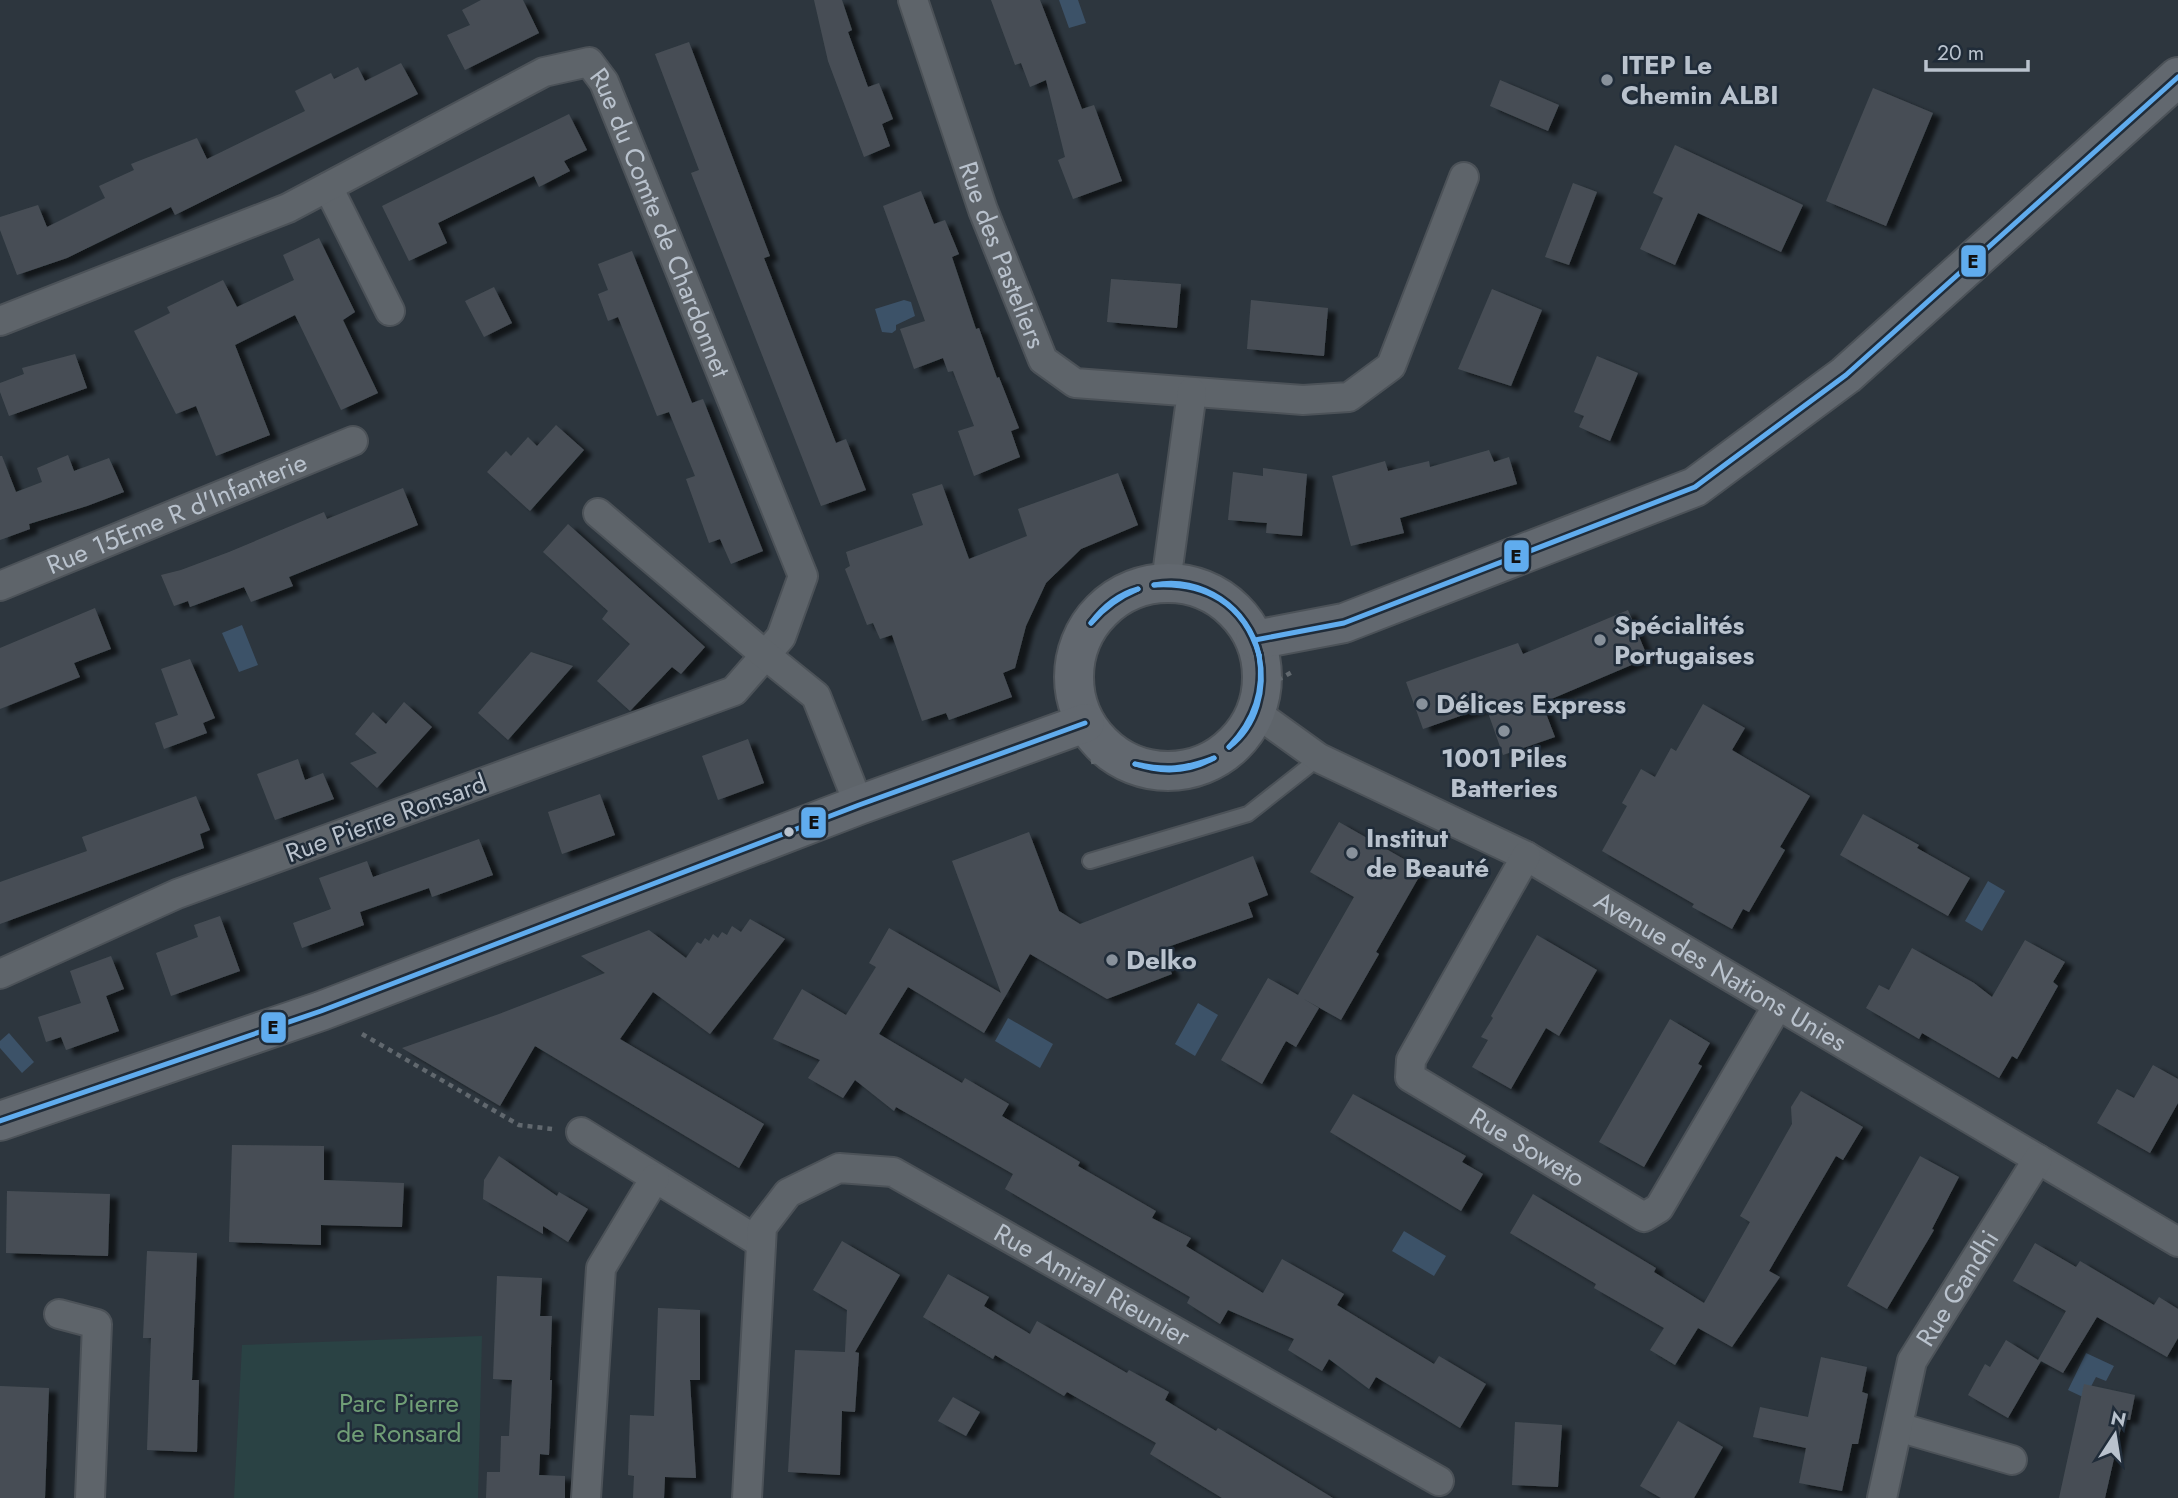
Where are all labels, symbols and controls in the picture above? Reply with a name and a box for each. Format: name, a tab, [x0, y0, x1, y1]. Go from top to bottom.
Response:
scale bar	[1926, 28, 2028, 72]
text: 20 m	[1937, 38, 1984, 68]
place label: ITEP Le Chemin ALBI	[1621, 46, 1779, 114]
street label: Rue du Comte de Chardonnet	[581, 60, 740, 384]
marker: ITEP Le Chemin ALBI	[1599, 72, 1615, 88]
street label: Rue des Pasteliers	[949, 156, 1055, 354]
line badge: E	[1960, 244, 1987, 278]
text: E	[1967, 248, 1979, 275]
street label: Rue 15Eme R d'Infanterie	[41, 443, 313, 584]
line badge: E	[1503, 539, 1530, 573]
text: E	[1510, 543, 1522, 570]
place label: Spécialités Portugaises	[1614, 606, 1754, 674]
marker: Spécialités Portugaises	[1592, 632, 1608, 648]
place label: Délices Express	[1436, 685, 1626, 723]
marker: Délices Express	[1414, 696, 1430, 712]
marker: 1001 Piles Batteries	[1496, 723, 1512, 739]
place label: 1001 Piles Batteries	[1441, 739, 1567, 807]
street label: Rue Pierre Ronsard	[280, 764, 492, 872]
line badge: E	[800, 806, 827, 839]
text: E	[808, 809, 820, 836]
place label: Institut de Beauté	[1366, 819, 1489, 887]
unlabelled marker	[782, 825, 796, 839]
marker: Institut de Beauté	[1344, 845, 1360, 861]
street label: Avenue des Nations Unies	[1587, 882, 1854, 1061]
place label: Delko	[1126, 941, 1197, 979]
marker: Delko	[1104, 952, 1120, 968]
line badge: E	[260, 1011, 287, 1044]
text: E	[267, 1014, 279, 1041]
street label: Rue Soweto	[1462, 1098, 1592, 1197]
street label: Rue Amiral Rieunier	[987, 1214, 1197, 1355]
street label: Rue Gandhi	[1907, 1223, 2008, 1354]
park label: Parc Pierre de Ronsard	[336, 1384, 462, 1452]
north arrow	[2080, 1400, 2150, 1470]
text: N	[2108, 1404, 2129, 1434]

